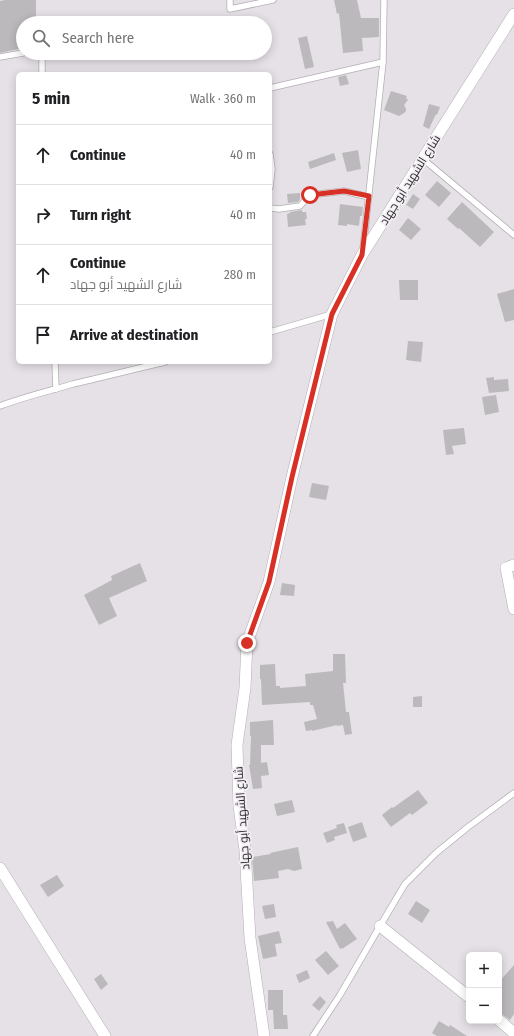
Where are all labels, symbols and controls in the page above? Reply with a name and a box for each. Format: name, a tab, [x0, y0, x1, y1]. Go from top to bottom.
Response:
search box	[16, 16, 272, 60]
icon: search	[30, 27, 52, 49]
text: Search here	[62, 29, 134, 47]
text: 5 min	[32, 88, 70, 109]
text: Walk · 360 m	[190, 91, 256, 106]
street label: شارع الشهيد أبو جهاد	[376, 132, 444, 228]
icon: ahead	[32, 144, 54, 166]
text: Continue	[70, 146, 126, 164]
text: 40 m	[230, 147, 256, 162]
route start	[301, 186, 319, 204]
icon: right	[32, 204, 54, 226]
text: Turn right	[70, 206, 131, 224]
text: 40 m	[230, 207, 256, 222]
text: Continue	[70, 254, 126, 272]
icon: ahead	[32, 264, 54, 286]
text: 280 m	[224, 267, 256, 282]
text: شارع الشهيد أبو جهاد	[70, 277, 182, 292]
icon: arrive	[32, 324, 54, 346]
text: Arrive at destination	[70, 326, 198, 344]
route end	[238, 634, 256, 652]
street label: شارع الشهيد أبو جهاد	[230, 766, 254, 870]
map controls	[466, 952, 502, 1024]
button: +	[466, 952, 502, 988]
button: −	[466, 988, 502, 1024]

